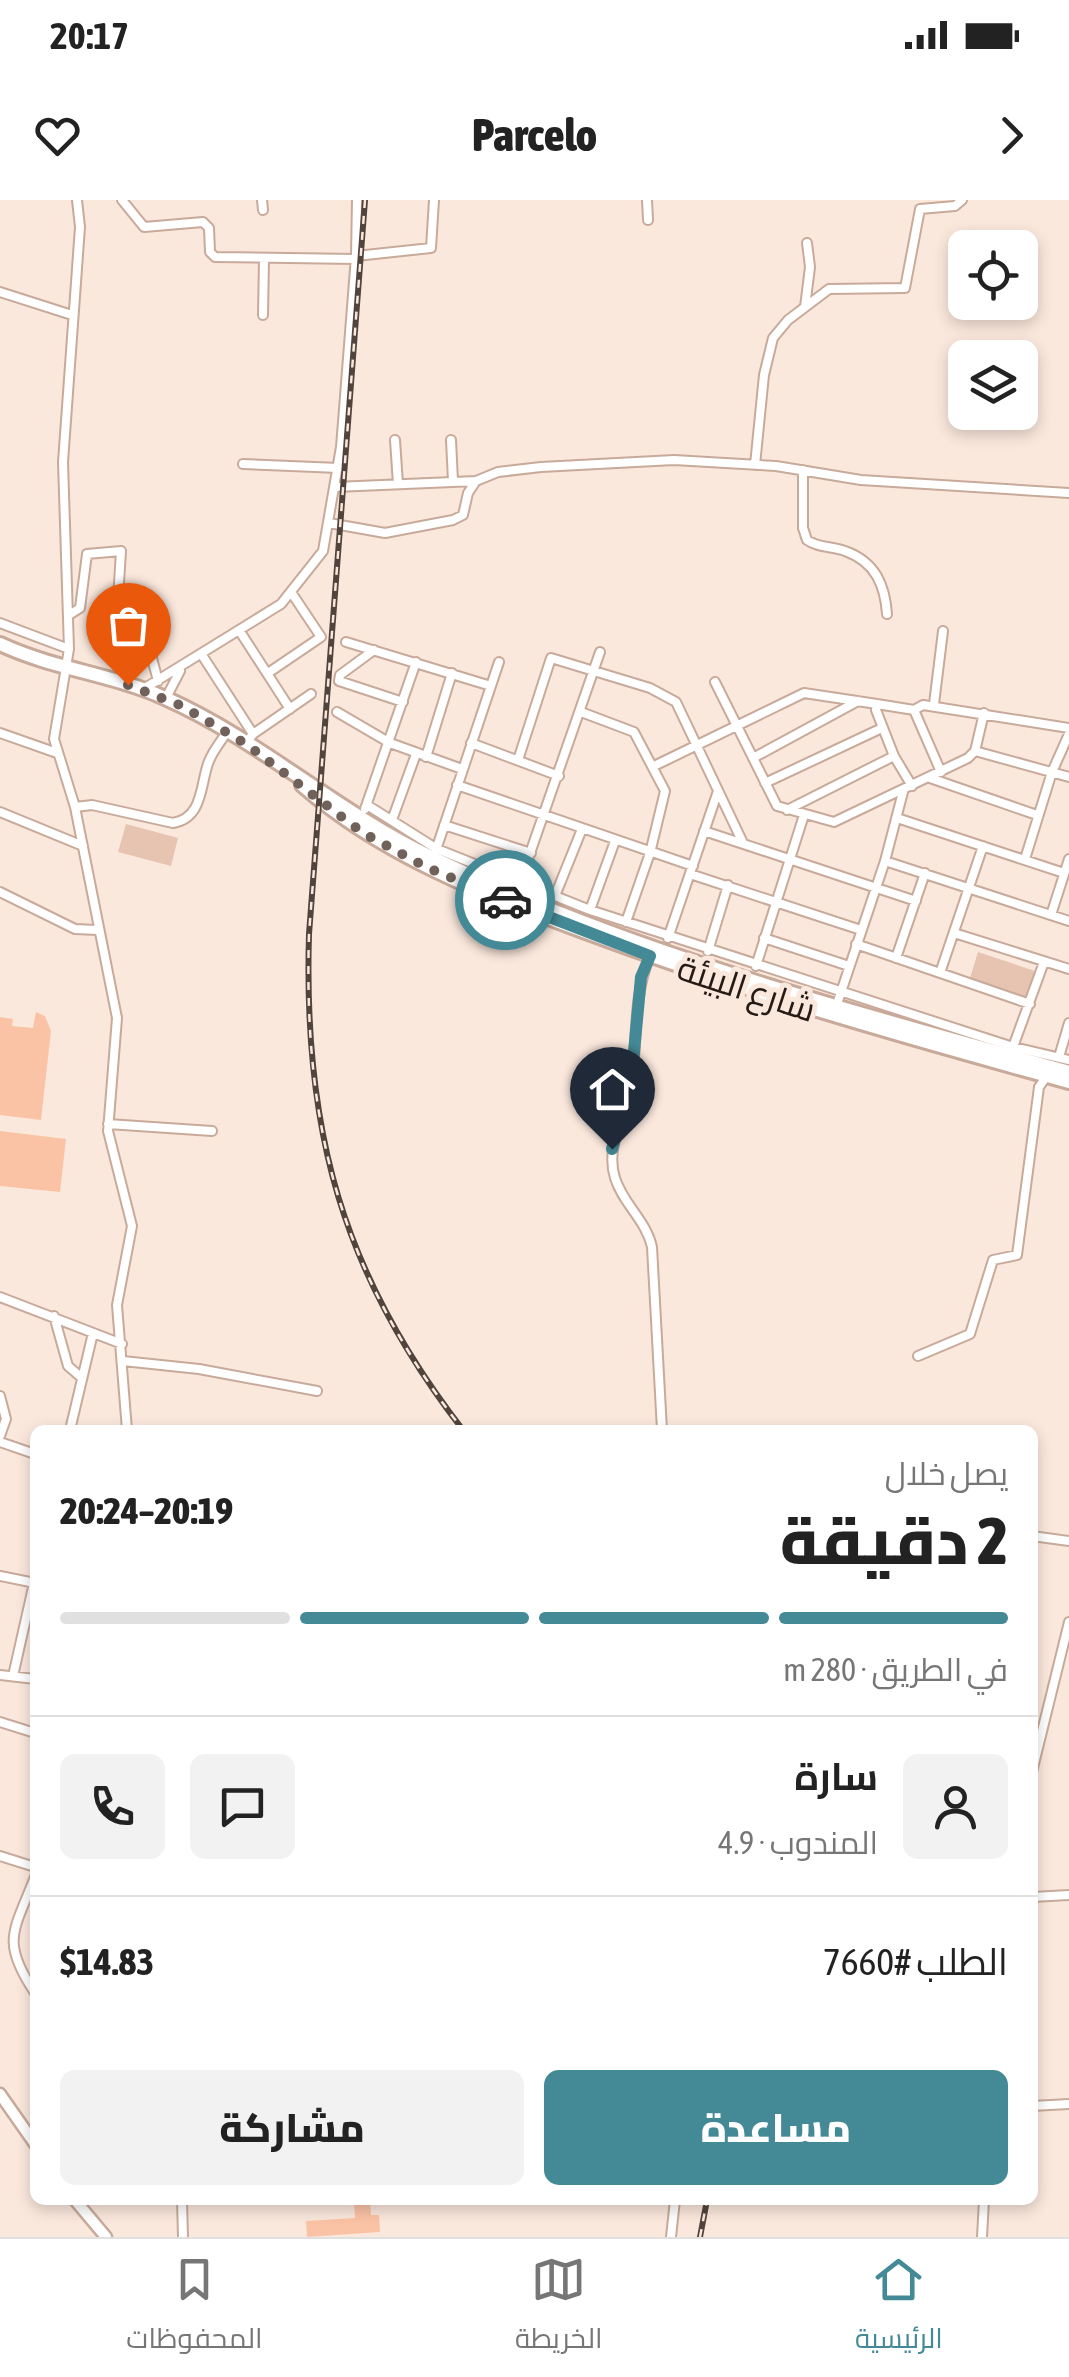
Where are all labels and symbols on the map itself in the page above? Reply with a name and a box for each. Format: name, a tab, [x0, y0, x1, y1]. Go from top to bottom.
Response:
pin	[86, 583, 171, 686]
courier	[455, 850, 555, 950]
street label: شارع البيئة	[672, 947, 821, 1033]
pin	[570, 1047, 655, 1150]

